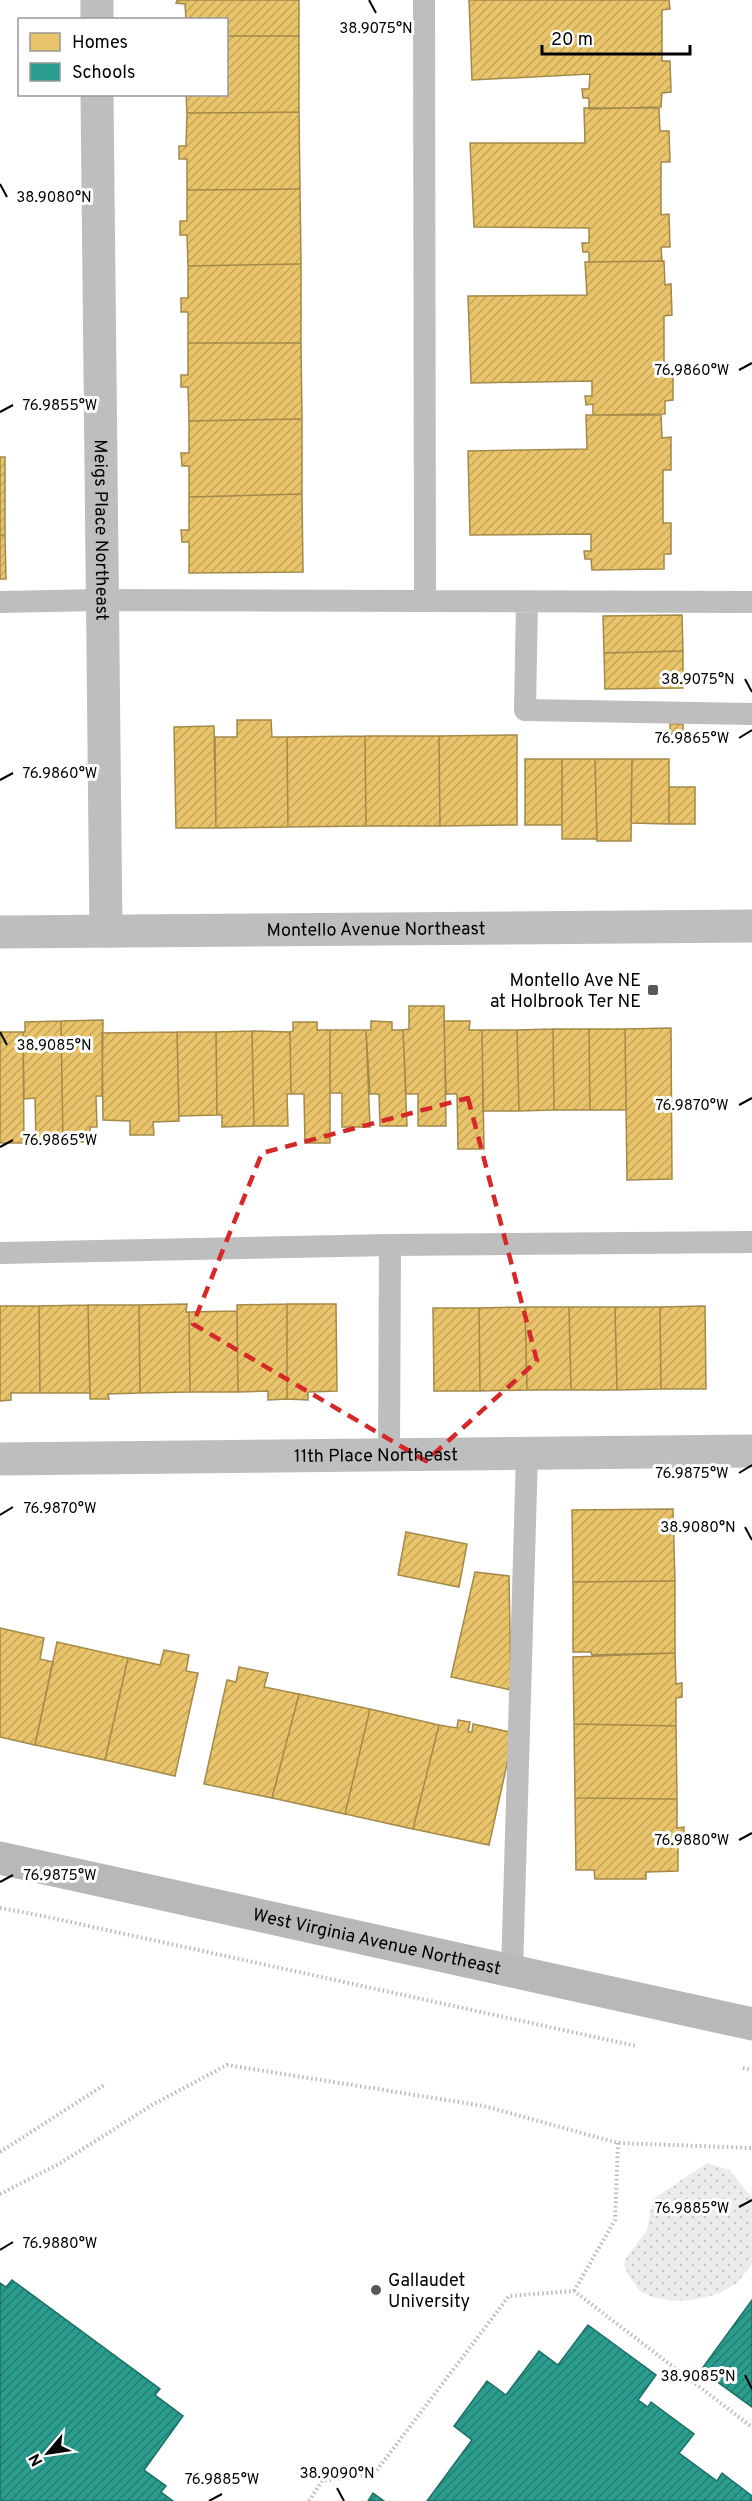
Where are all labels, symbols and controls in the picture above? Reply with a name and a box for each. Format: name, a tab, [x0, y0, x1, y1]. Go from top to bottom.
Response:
legend	[18, 18, 228, 96]
scale bar	[542, 18, 690, 56]
text: 38.9075°N	[339, 20, 413, 39]
text: 20 m	[551, 29, 593, 52]
text: Homes	[72, 32, 128, 55]
text: Schools	[72, 62, 135, 85]
text: 38.9080°N	[16, 189, 92, 208]
text: 76.9860°W	[655, 362, 729, 381]
text: 76.9855°W	[23, 397, 97, 416]
street label: Meigs Place Northeast	[88, 439, 113, 621]
text: 38.9075°N	[661, 671, 735, 690]
text: 76.9865°W	[655, 730, 729, 749]
text: 76.9860°W	[23, 765, 97, 784]
street label: Montello Avenue Northeast	[266, 918, 486, 943]
place label: Montello Ave NE at Holbrook Ter NE	[490, 970, 641, 1014]
marker: Montello Ave NE at Holbrook Ter NE	[646, 983, 660, 997]
text: 38.9085°N	[16, 1037, 92, 1056]
text: 76.9870°W	[655, 1097, 729, 1116]
text: 76.9865°W	[23, 1132, 97, 1151]
street label: 11th Place Northeast	[294, 1444, 458, 1469]
text: 76.9875°W	[655, 1465, 729, 1484]
text: 76.9870°W	[23, 1500, 97, 1519]
text: 38.9080°N	[660, 1519, 736, 1538]
text: 76.9880°W	[655, 1832, 729, 1851]
text: 76.9875°W	[23, 1867, 97, 1886]
street label: West Virginia Avenue Northeast	[250, 1904, 503, 1981]
text: 76.9885°W	[655, 2200, 729, 2219]
text: 76.9880°W	[23, 2235, 97, 2254]
place label: Gallaudet University	[388, 2270, 470, 2314]
marker: Gallaudet University	[369, 2283, 383, 2297]
text: 38.9085°N	[660, 2368, 736, 2387]
north arrow	[18, 2423, 78, 2483]
text: N	[25, 2449, 48, 2469]
text: 38.9090°N	[299, 2465, 375, 2484]
text: 76.9885°W	[185, 2471, 259, 2490]

